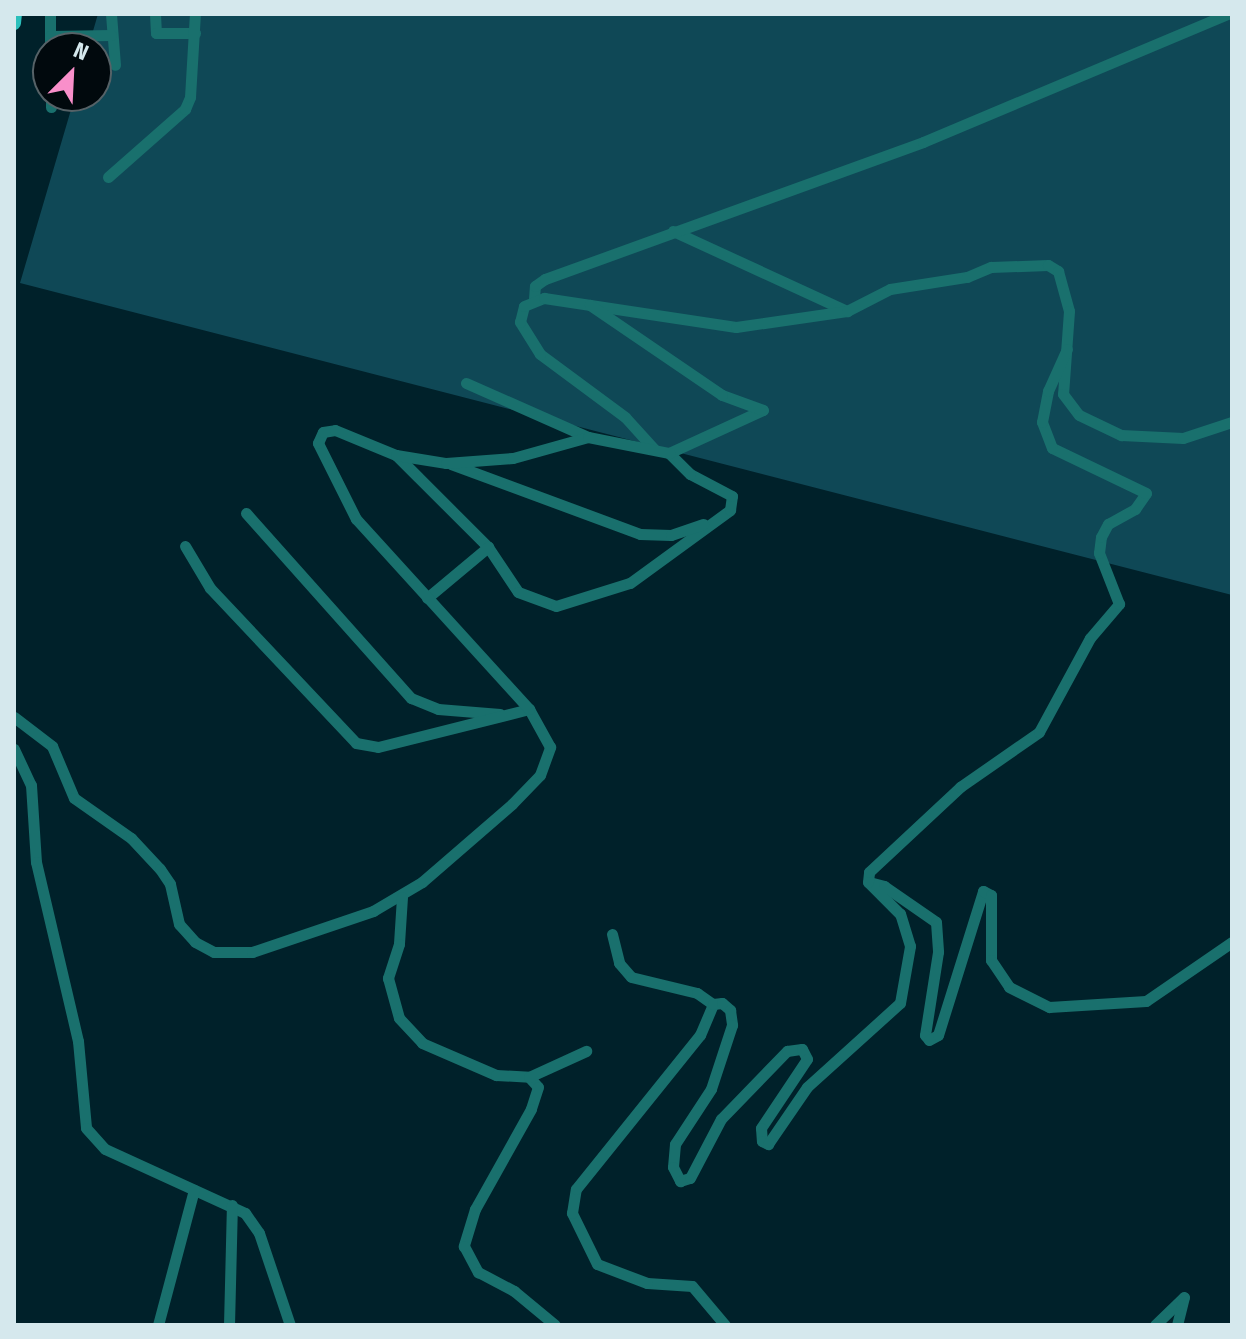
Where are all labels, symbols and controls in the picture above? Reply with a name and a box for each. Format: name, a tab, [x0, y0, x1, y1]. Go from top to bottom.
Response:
north arrow	[32, 32, 112, 112]
text: N	[70, 36, 93, 66]

